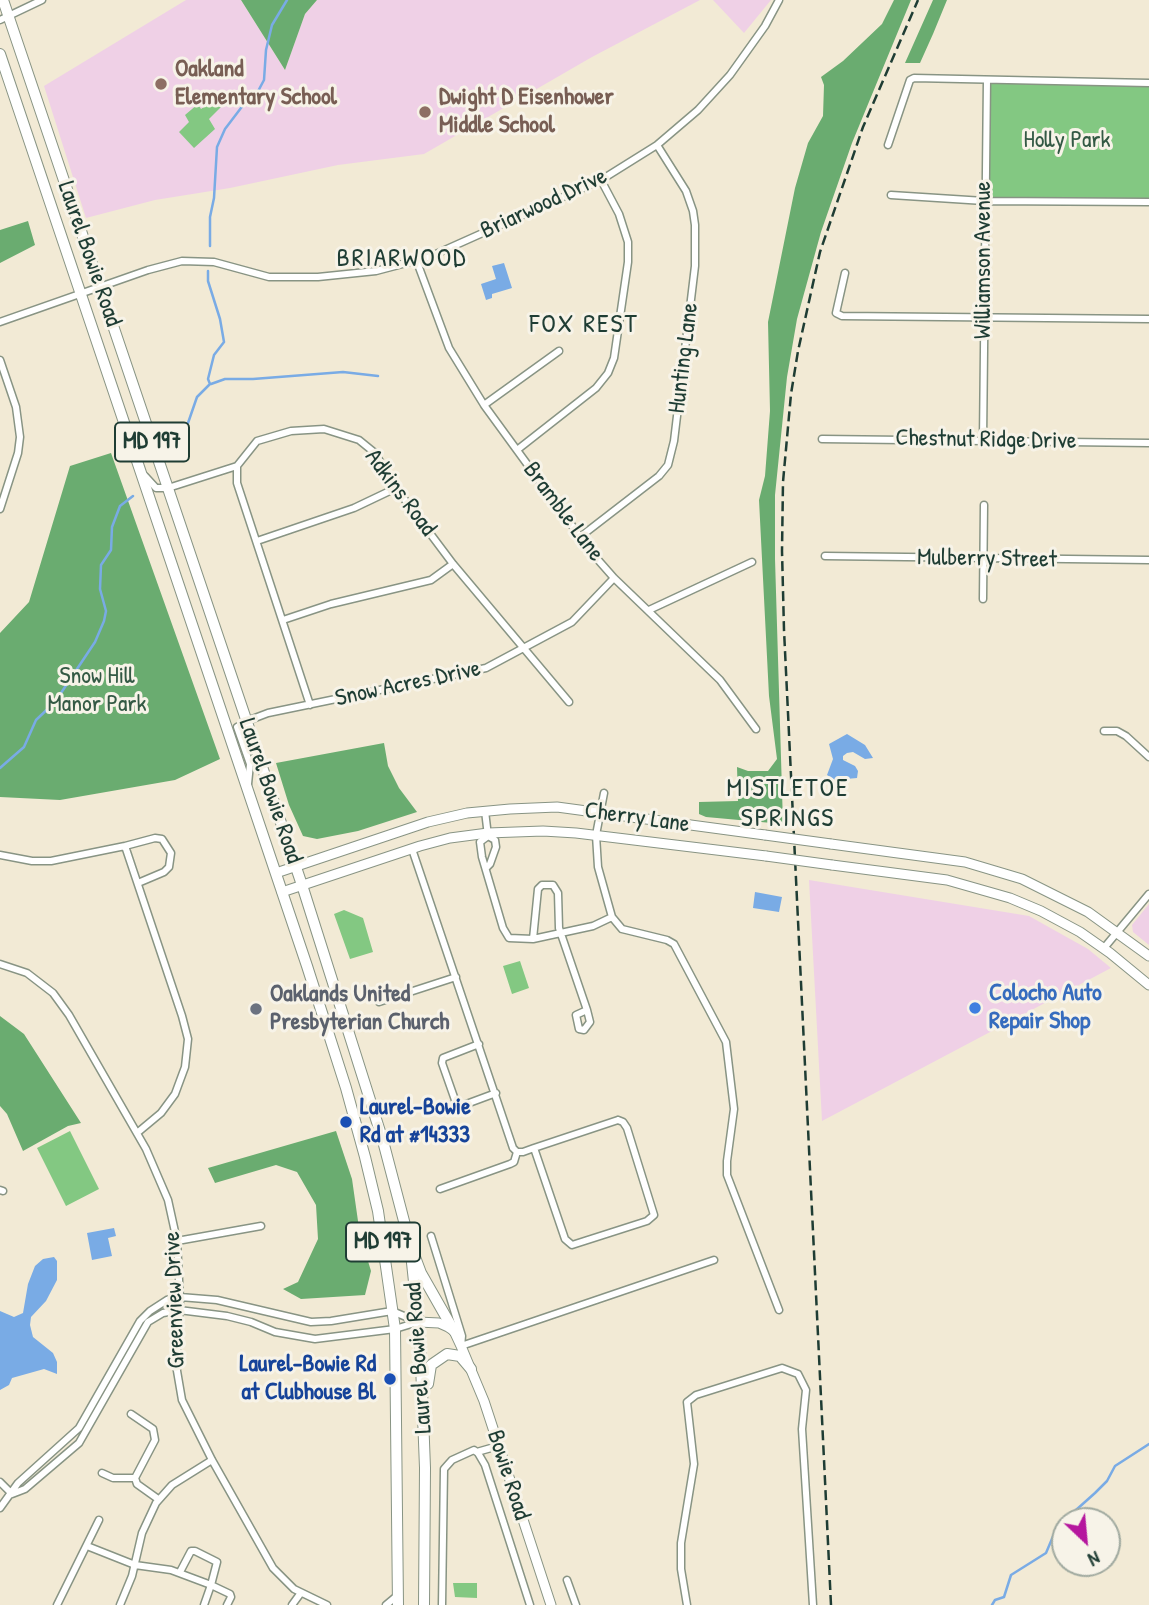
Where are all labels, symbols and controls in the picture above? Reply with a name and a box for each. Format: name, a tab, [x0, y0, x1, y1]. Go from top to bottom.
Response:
place label: Oakland Elementary School	[175, 56, 337, 112]
marker: Oakland Elementary School	[153, 76, 169, 92]
place label: Dwight D Eisenhower Middle School	[439, 84, 614, 140]
marker: Dwight D Eisenhower Middle School	[417, 104, 433, 120]
park label: Holly Park	[1023, 127, 1111, 155]
street label: Briarwood Drive	[476, 162, 612, 246]
street label: Laurel Bowie Road	[51, 178, 127, 330]
street label: Williamson Avenue	[970, 181, 998, 339]
district label: BRIARWOOD	[338, 243, 466, 275]
street label: Hunting Lane	[663, 301, 705, 415]
district label: FOX REST	[530, 309, 638, 341]
road number: MD 197	[115, 422, 189, 462]
street label: Chestnut Ridge Drive	[895, 424, 1077, 456]
street label: Adkins Road	[358, 444, 442, 542]
street label: Bramble Lane	[516, 457, 610, 567]
street label: Mulberry Street	[917, 543, 1057, 575]
street label: Snow Acres Drive	[333, 655, 483, 713]
park label: Snow Hill Manor Park	[47, 663, 147, 719]
street label: Laurel Bowie Road	[232, 715, 308, 867]
district label: MISTLETOE SPRINGS	[728, 773, 848, 834]
street label: Cherry Lane	[583, 796, 691, 840]
place label: Colocho Auto Repair Shop	[989, 980, 1102, 1036]
place label: Oaklands United Presbyterian Church	[270, 981, 449, 1037]
marker: Colocho Auto Repair Shop	[967, 1000, 983, 1016]
marker: Oaklands United Presbyterian Church	[248, 1001, 264, 1017]
place label: Laurel-Bowie Rd at #14333	[360, 1094, 471, 1150]
marker: Laurel-Bowie Rd at #14333	[338, 1114, 354, 1130]
road number: MD 197	[346, 1222, 420, 1261]
street label: Greenview Drive	[158, 1231, 192, 1369]
street label: Laurel Bowie Road	[399, 1281, 439, 1435]
place label: Laurel-Bowie Rd at Clubhouse Bl	[240, 1351, 376, 1407]
marker: Laurel-Bowie Rd at Clubhouse Bl	[382, 1371, 398, 1387]
street label: Bowie Road	[480, 1426, 536, 1524]
north arrow	[1051, 1507, 1121, 1577]
text: N	[1084, 1545, 1105, 1573]

